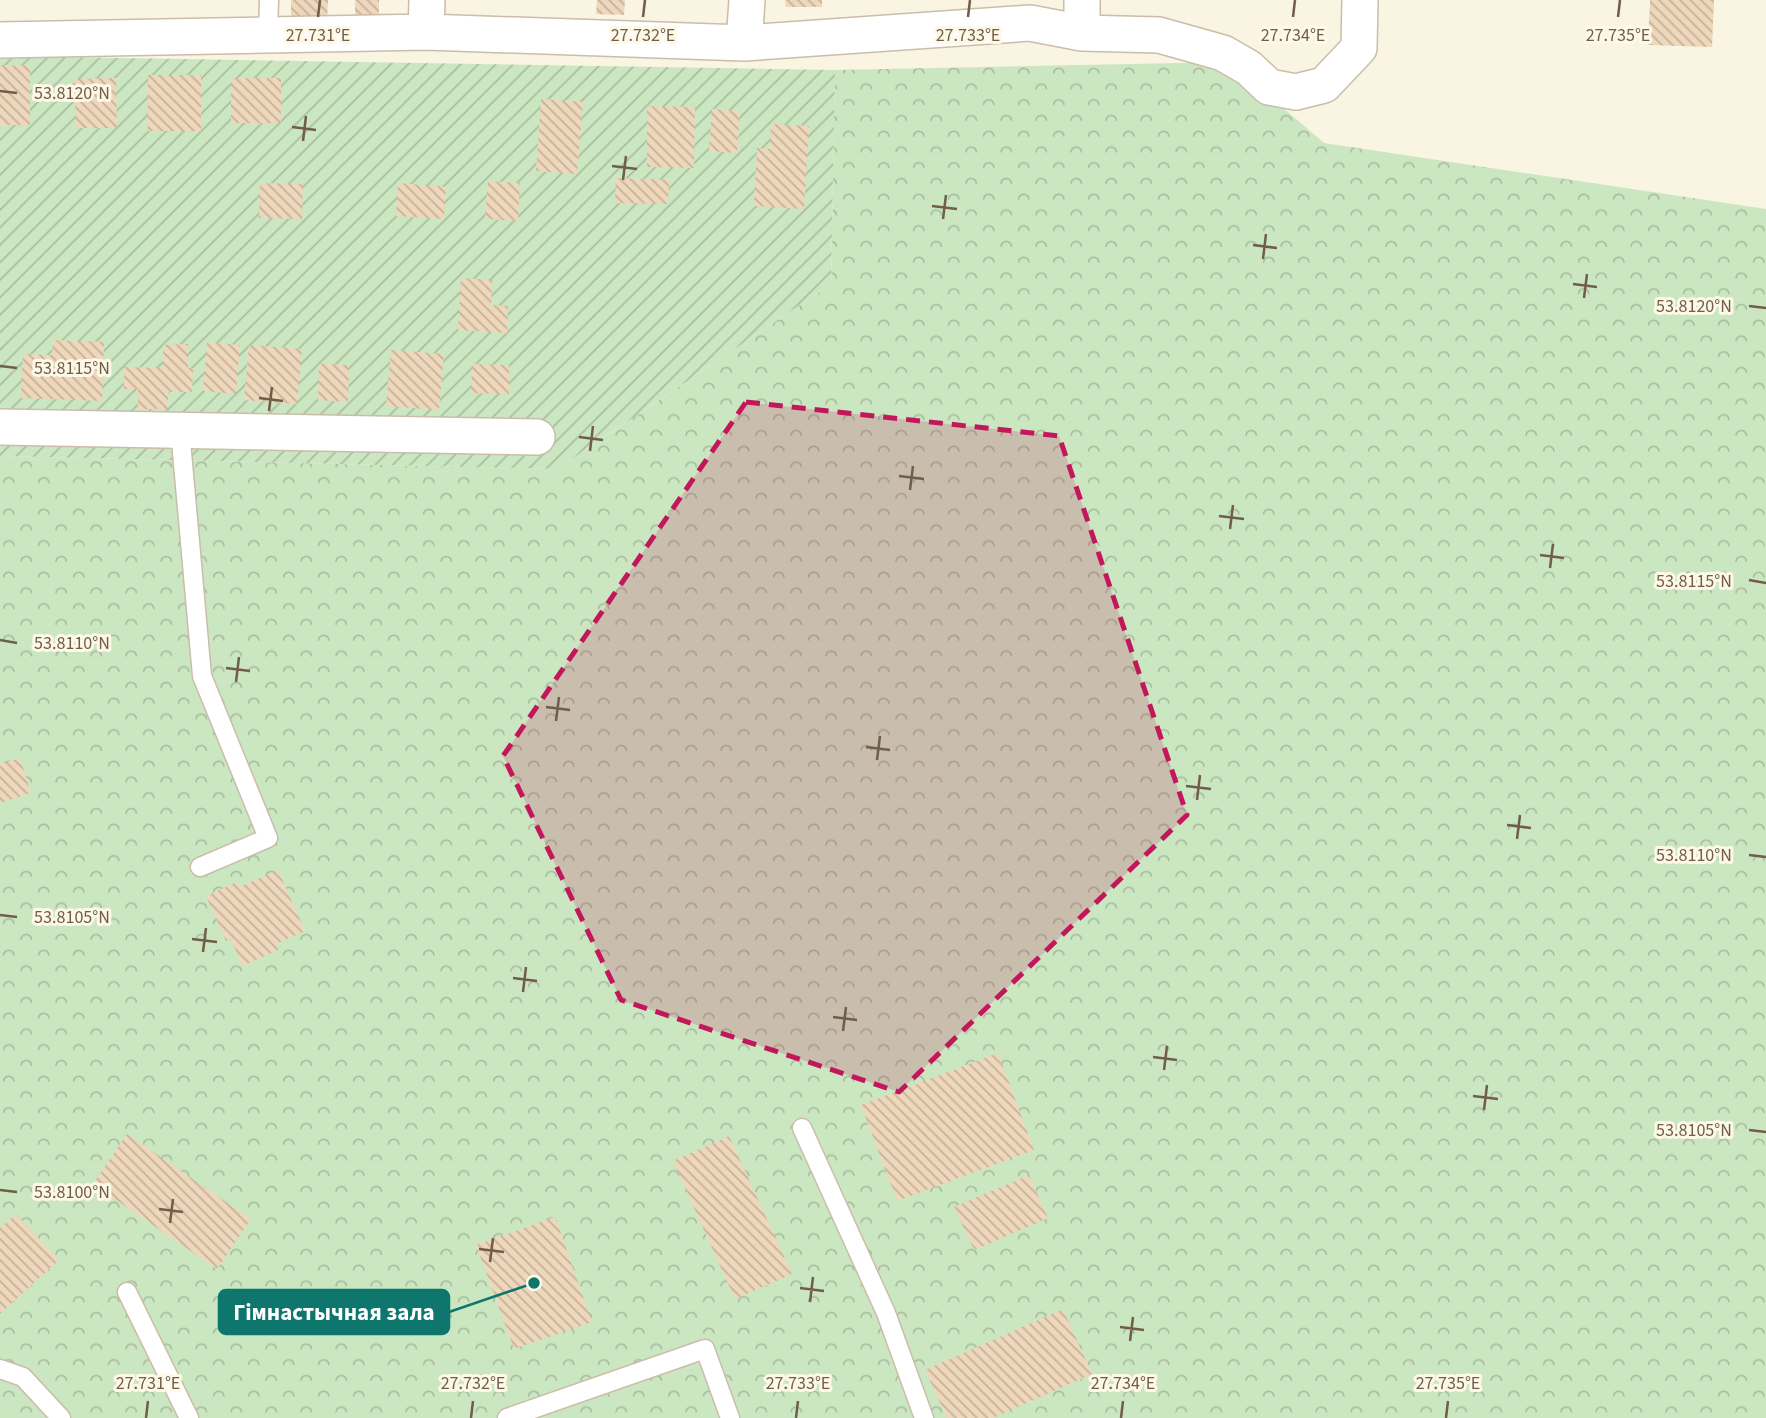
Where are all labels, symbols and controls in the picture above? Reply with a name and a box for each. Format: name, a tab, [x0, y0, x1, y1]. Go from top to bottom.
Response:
text: 27.731°E	[286, 23, 350, 48]
text: 27.732°E	[611, 23, 675, 48]
text: 27.733°E	[936, 23, 1000, 48]
text: 27.734°E	[1261, 23, 1325, 48]
text: 27.735°E	[1586, 23, 1650, 48]
text: 53.8120°N	[34, 81, 110, 106]
text: 53.8120°N	[1656, 294, 1732, 319]
text: 53.8115°N	[34, 356, 110, 381]
text: 53.8115°N	[1656, 569, 1732, 594]
text: 53.8110°N	[34, 631, 110, 656]
text: 53.8110°N	[1656, 843, 1732, 868]
text: 53.8105°N	[34, 905, 110, 930]
text: 53.8105°N	[1656, 1118, 1732, 1143]
text: 53.8100°N	[34, 1180, 110, 1205]
callout: Гімнастычная зала	[219, 1290, 449, 1334]
text: Гімнастычная зала	[233, 1296, 435, 1329]
text: 27.731°E	[116, 1371, 180, 1396]
text: 27.732°E	[441, 1371, 505, 1396]
text: 27.733°E	[766, 1371, 830, 1396]
text: 27.734°E	[1091, 1371, 1155, 1396]
text: 27.735°E	[1416, 1371, 1480, 1396]

